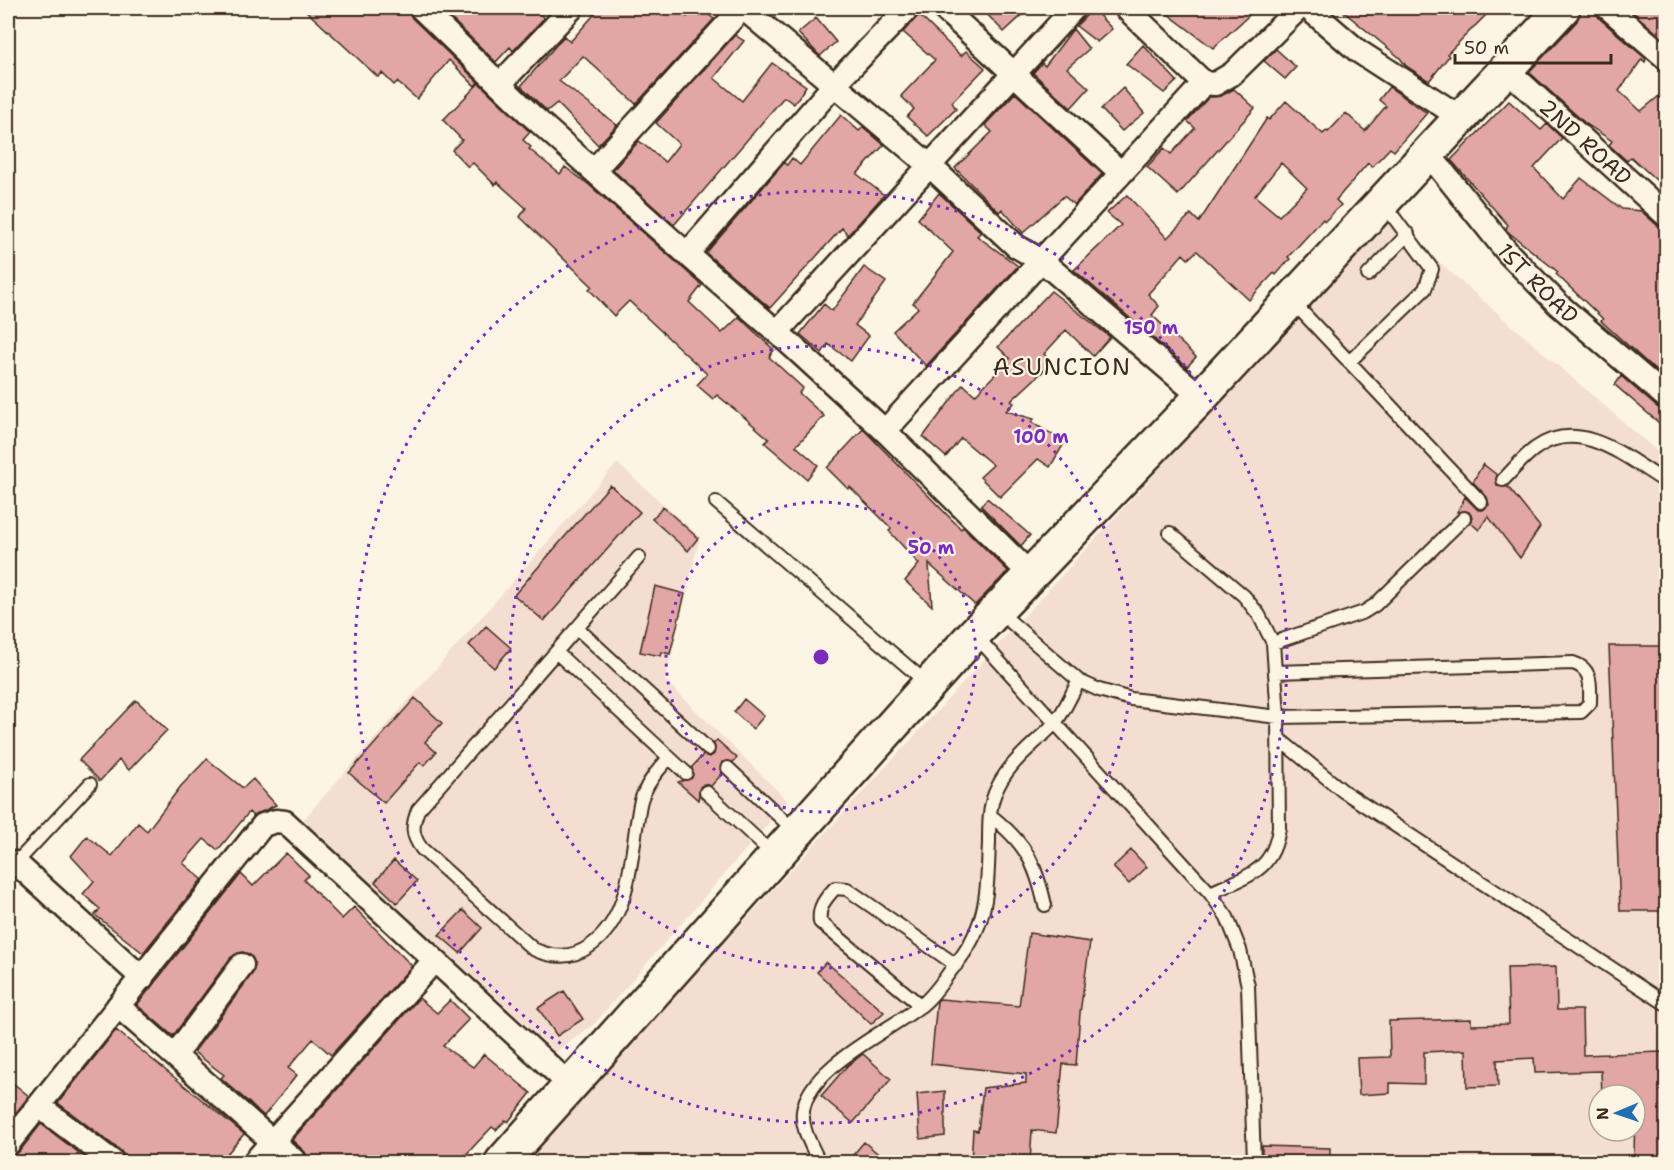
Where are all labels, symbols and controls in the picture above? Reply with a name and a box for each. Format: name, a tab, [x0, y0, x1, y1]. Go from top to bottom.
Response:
scale bar	[1455, 27, 1611, 65]
text: 50 m	[1464, 36, 1509, 60]
street label: 2ND ROAD	[1533, 93, 1638, 192]
street label: 1ST ROAD	[1491, 237, 1584, 330]
text: 150 m	[1124, 316, 1179, 340]
district label: ASUNCION	[993, 351, 1131, 383]
text: 100 m	[1013, 425, 1069, 449]
text: 50 m	[908, 536, 955, 560]
centre of rings	[811, 647, 831, 667]
north arrow	[1587, 1083, 1647, 1143]
text: N	[1592, 1107, 1613, 1120]

